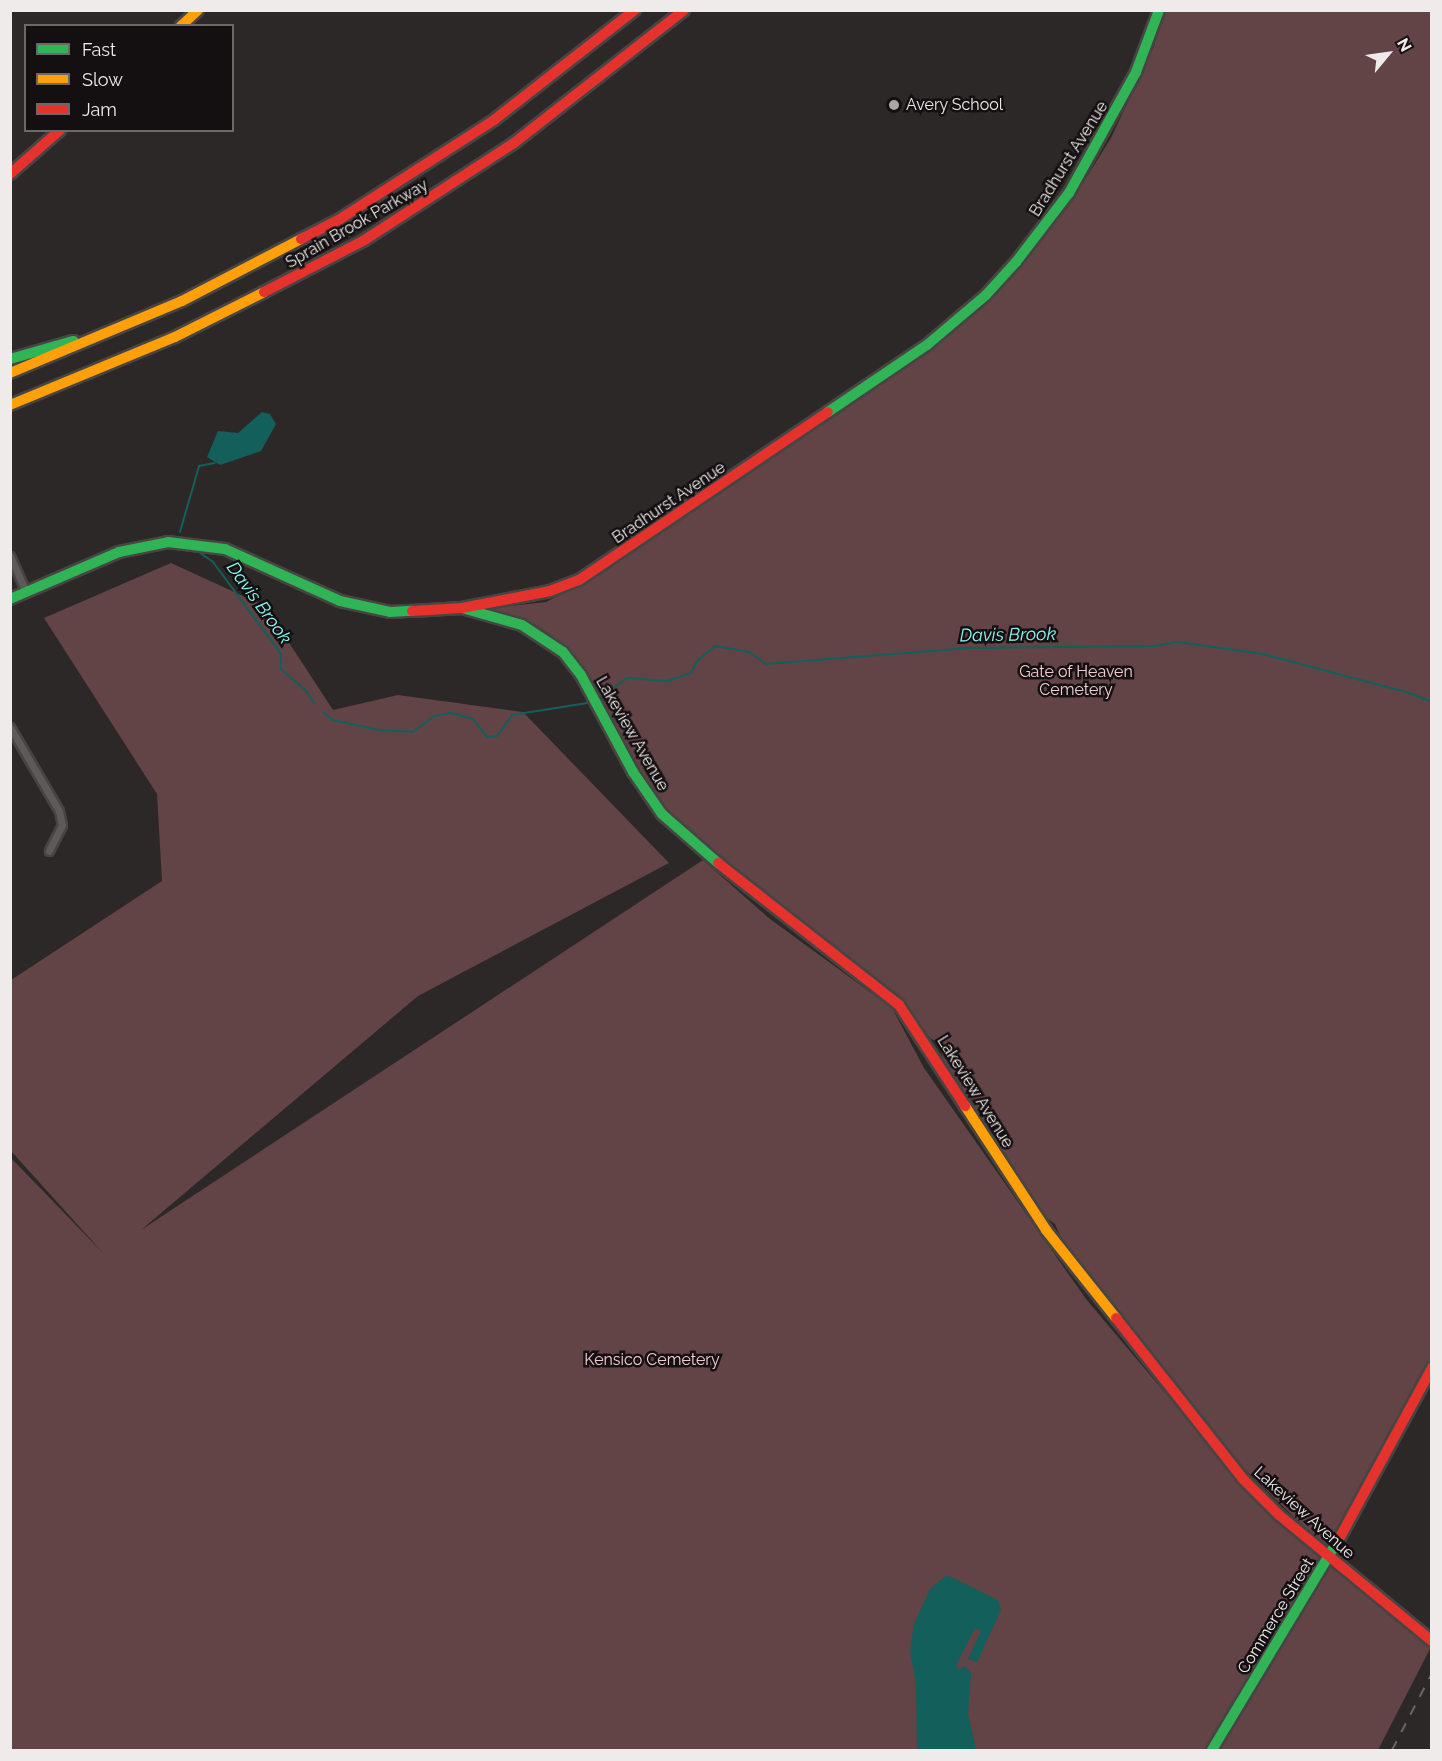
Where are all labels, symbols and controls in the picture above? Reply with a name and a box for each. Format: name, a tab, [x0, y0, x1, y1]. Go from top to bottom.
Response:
legend	[24, 24, 234, 132]
north arrow	[1358, 24, 1418, 84]
text: N	[1393, 35, 1415, 55]
text: Fast	[82, 39, 116, 60]
text: Slow	[82, 69, 123, 90]
place label: Avery School	[906, 95, 1004, 115]
marker: Avery School	[887, 98, 901, 112]
street label: Bradhurst Avenue	[1026, 98, 1112, 220]
text: Jam	[82, 99, 117, 120]
street label: Sprain Brook Parkway	[282, 175, 432, 273]
street label: Bradhurst Avenue	[609, 458, 729, 548]
water label: Davis Brook	[222, 558, 296, 648]
water label: Davis Brook	[960, 623, 1056, 647]
park label: Gate of Heaven Cemetery	[1019, 662, 1133, 700]
street label: Lakeview Avenue	[591, 673, 673, 795]
street label: Lakeview Avenue	[932, 1032, 1018, 1152]
park label: Kensico Cemetery	[584, 1350, 720, 1370]
street label: Lakeview Avenue	[1249, 1462, 1359, 1564]
street label: Commerce Street	[1234, 1555, 1318, 1677]

